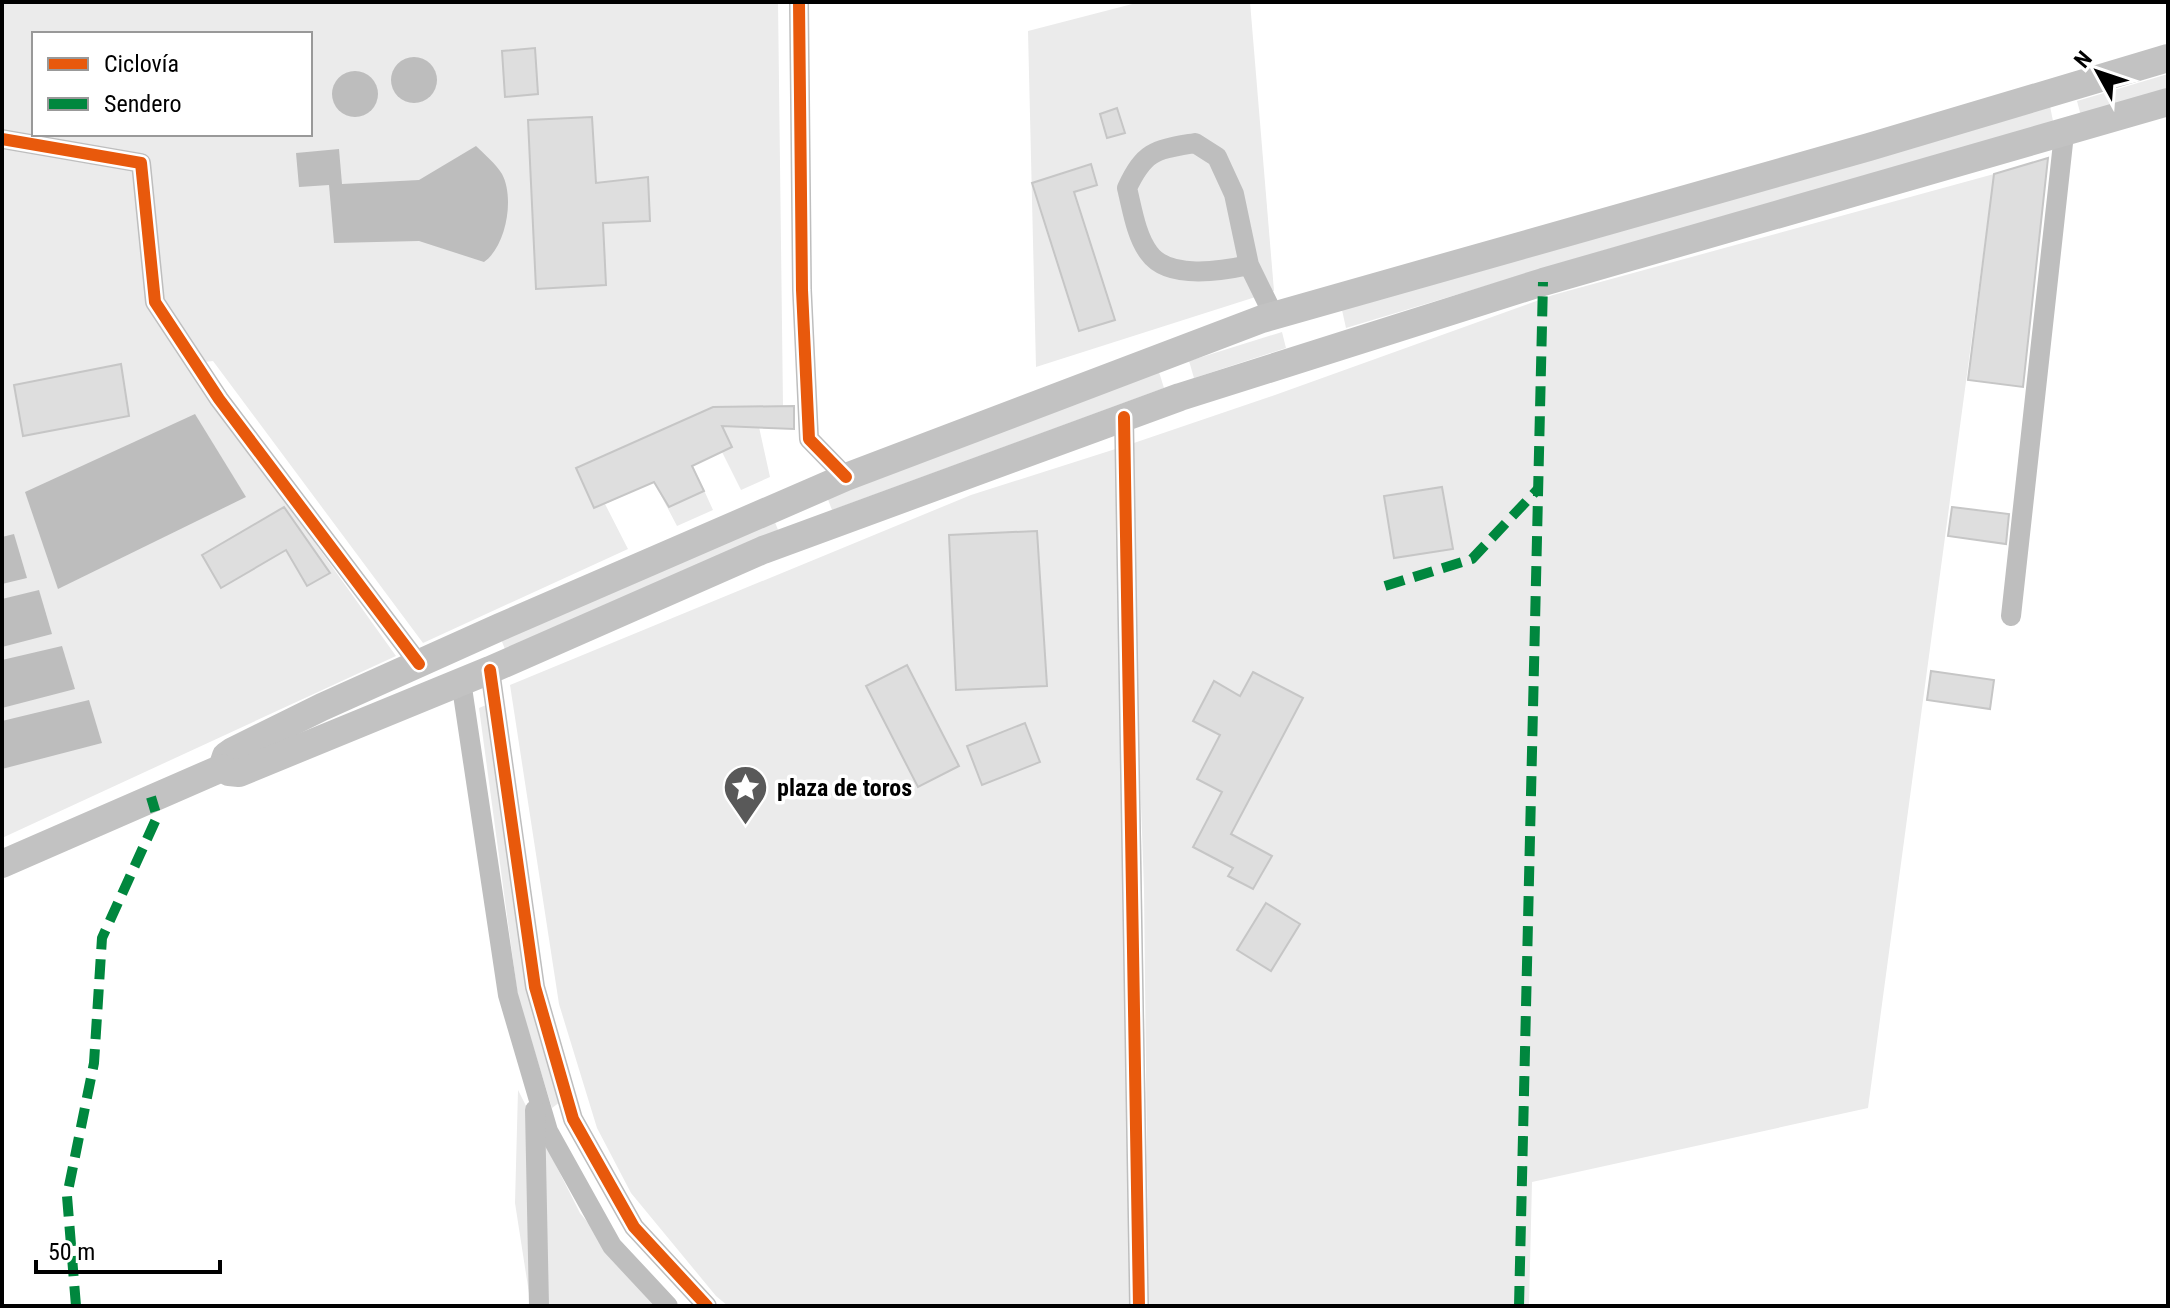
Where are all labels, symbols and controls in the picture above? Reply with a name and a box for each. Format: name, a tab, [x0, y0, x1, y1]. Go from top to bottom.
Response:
legend	[32, 32, 312, 136]
north arrow	[2058, 32, 2138, 112]
text: N	[2069, 46, 2097, 73]
text: Ciclovía	[104, 50, 179, 78]
text: Sendero	[104, 90, 182, 118]
place icon: plaza de toros	[722, 764, 770, 827]
place label: plaza de toros	[777, 774, 912, 802]
scale bar	[36, 1224, 220, 1274]
text: 50 m	[48, 1238, 95, 1266]

